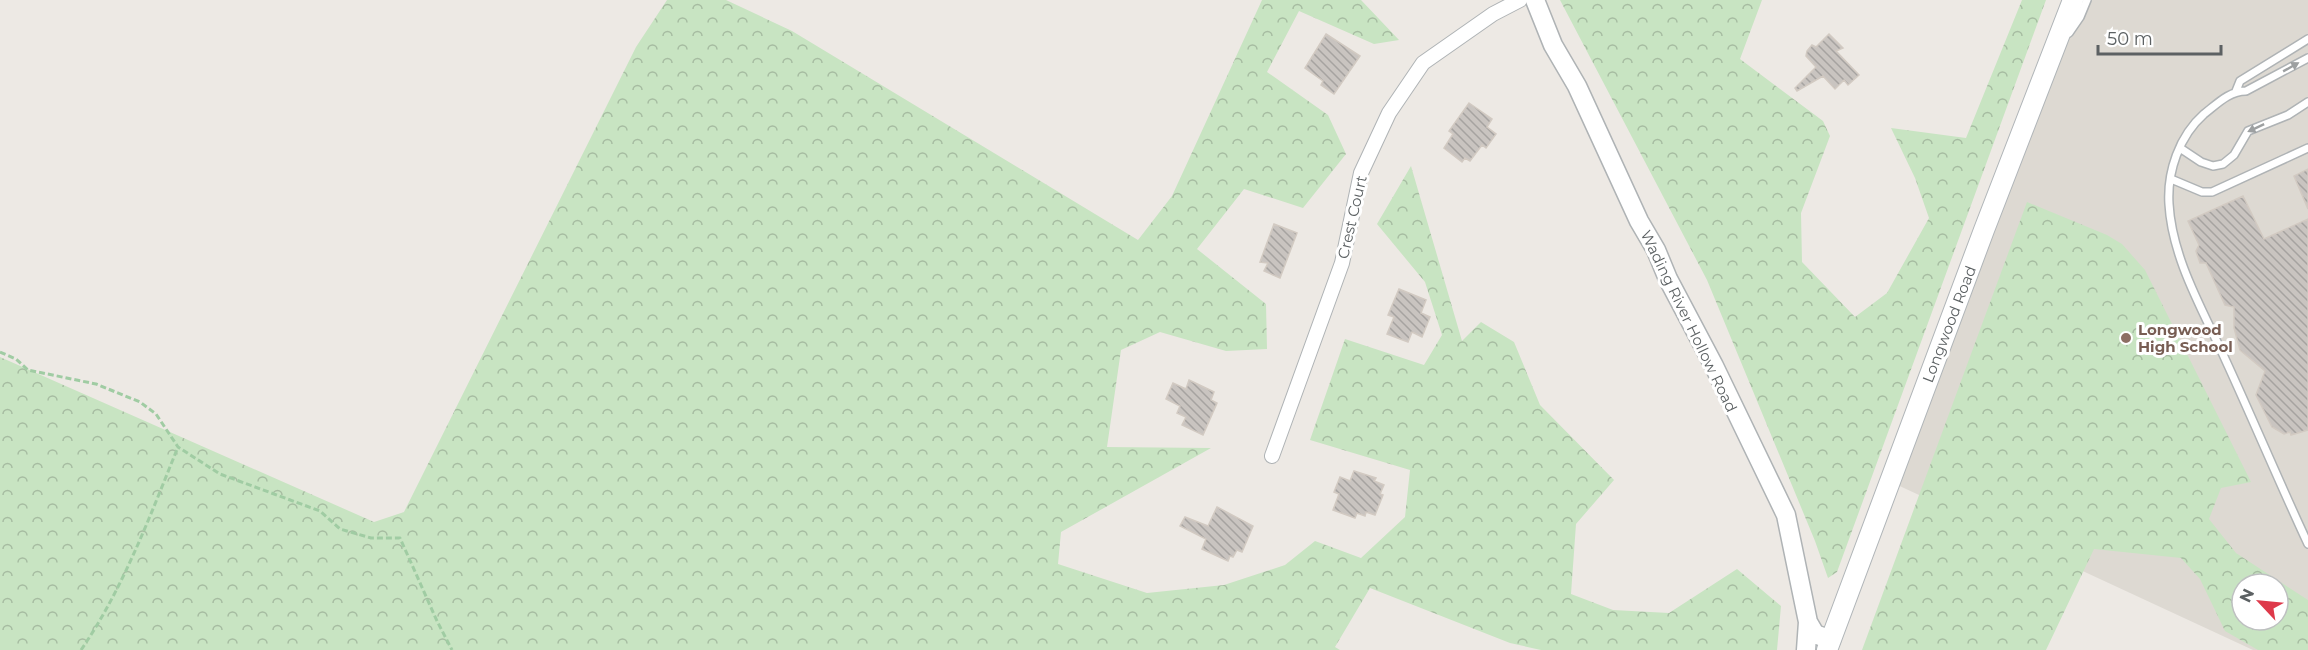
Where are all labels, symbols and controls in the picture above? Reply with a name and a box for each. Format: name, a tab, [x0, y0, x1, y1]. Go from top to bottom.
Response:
scale bar	[2098, 18, 2221, 56]
text: 50 m	[2107, 28, 2153, 50]
one-way arrow	[2283, 62, 2300, 72]
one-way arrow	[2247, 123, 2265, 133]
street label: Crest Court	[1333, 173, 1371, 261]
street label: Wading River Hollow Road	[1637, 227, 1741, 415]
street label: Longwood Road	[1918, 263, 1980, 385]
place label: Longwood High School	[2138, 320, 2233, 356]
marker: Longwood High School	[2119, 331, 2133, 345]
north arrow	[2230, 572, 2290, 632]
text: N	[2236, 586, 2258, 606]

